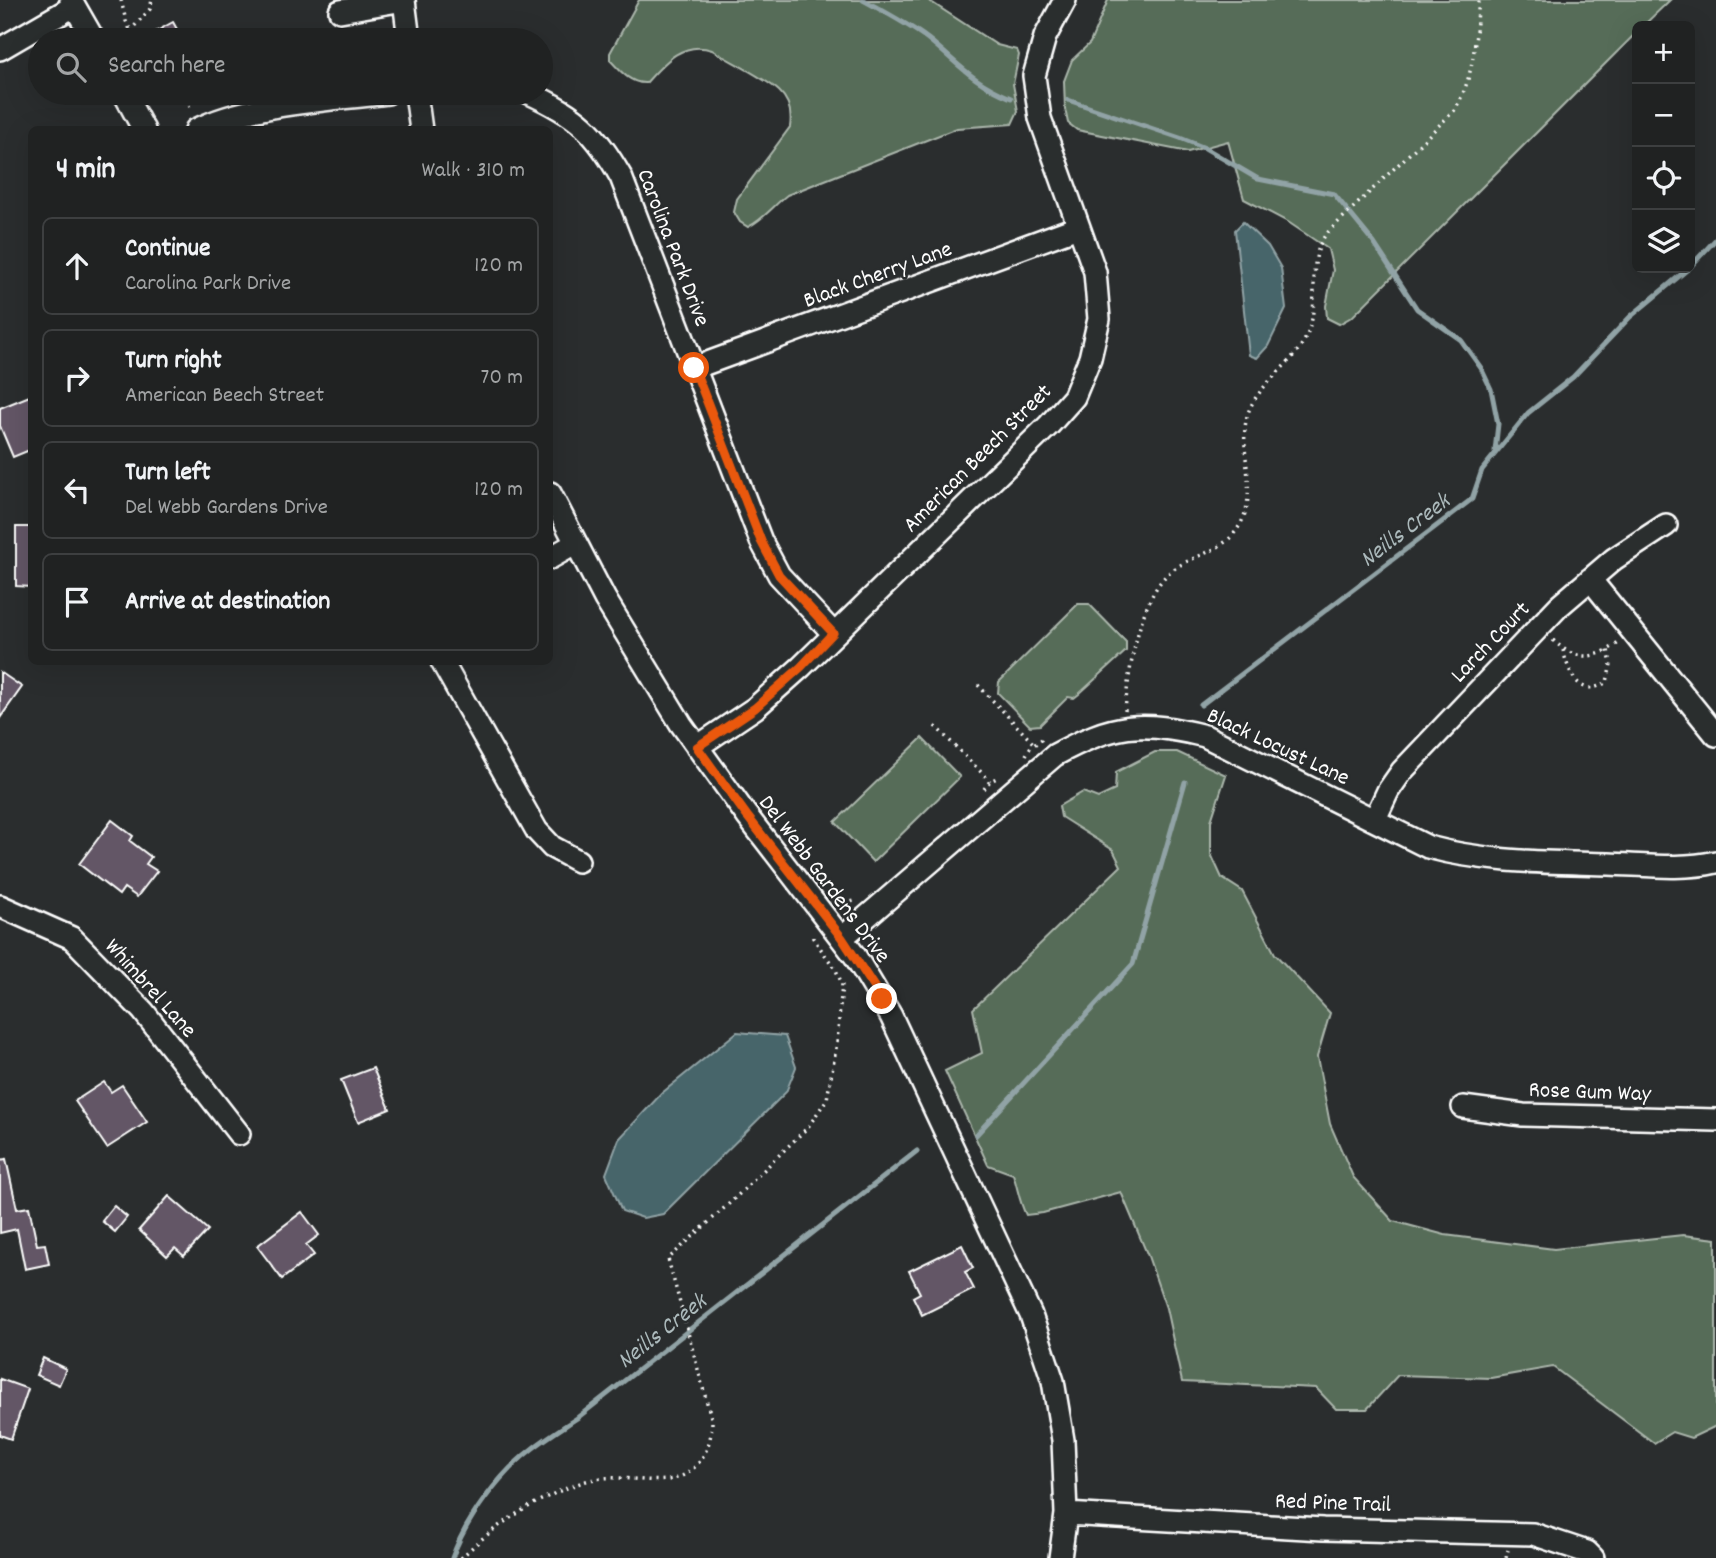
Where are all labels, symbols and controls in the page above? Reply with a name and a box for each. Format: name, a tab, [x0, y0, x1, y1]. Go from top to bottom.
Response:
map controls	[1632, 21, 1695, 273]
button: +	[1632, 21, 1695, 84]
search box	[28, 28, 553, 105]
icon: search	[52, 48, 90, 86]
text: Search here	[108, 48, 226, 85]
button: −	[1632, 84, 1695, 147]
button: locate	[1632, 147, 1695, 210]
text: 4 min	[56, 150, 115, 193]
text: Walk · 310 m	[421, 155, 525, 188]
street label: Carolina Park Drive	[627, 165, 717, 332]
button: layers	[1632, 210, 1695, 273]
text: Continue	[125, 231, 210, 268]
street label: Black Cherry Lane	[799, 234, 957, 318]
icon: ahead	[58, 247, 96, 285]
text: 120 m	[474, 250, 523, 283]
text: Carolina Park Drive	[125, 268, 291, 301]
text: Turn right	[125, 343, 222, 380]
route start	[678, 352, 709, 383]
icon: right	[58, 359, 96, 397]
text: 70 m	[481, 362, 523, 395]
street label: American Beech Street	[896, 377, 1061, 542]
text: American Beech Street	[125, 380, 324, 413]
text: Turn left	[125, 455, 211, 492]
icon: left	[58, 471, 96, 509]
text: 120 m	[474, 474, 523, 507]
water label: Neills Creek	[1353, 485, 1460, 577]
text: Del Webb Gardens Drive	[125, 492, 328, 525]
icon: arrive	[58, 583, 96, 621]
text: Arrive at destination	[125, 584, 330, 621]
street label: Larch Court	[1444, 595, 1539, 692]
street label: Black Locust Lane	[1201, 701, 1354, 796]
street label: Del Webb Gardens Drive	[749, 789, 897, 971]
street label: Whimbrel Lane	[96, 932, 203, 1046]
route end	[866, 983, 897, 1014]
street label: Rose Gum Way	[1528, 1075, 1652, 1112]
water label: Neills Creek	[611, 1285, 717, 1378]
street label: Red Pine Trail	[1274, 1486, 1392, 1523]

